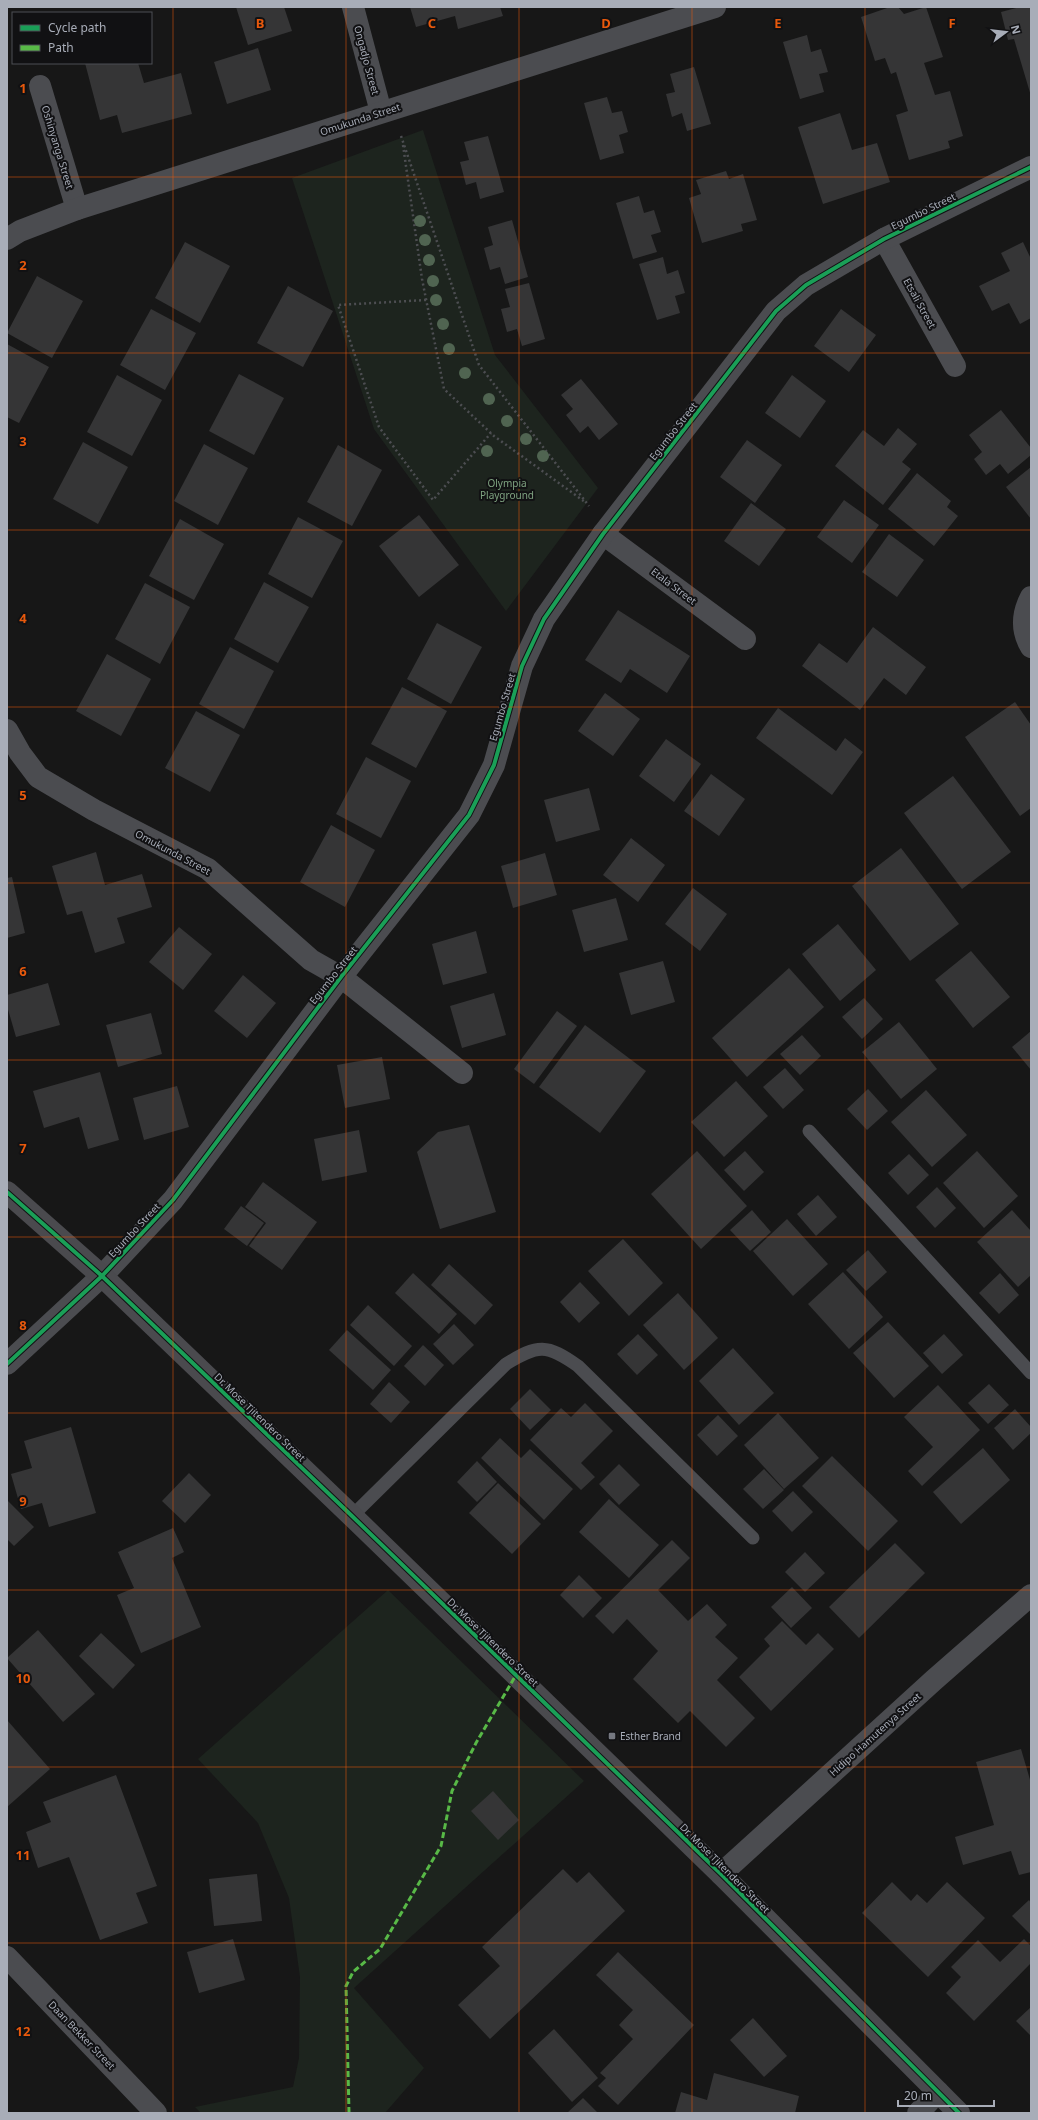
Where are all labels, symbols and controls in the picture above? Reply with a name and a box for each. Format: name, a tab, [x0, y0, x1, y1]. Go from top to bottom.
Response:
legend	[12, 12, 152, 64]
north arrow	[986, 12, 1026, 52]
text: B	[256, 14, 264, 32]
text: C	[428, 14, 436, 32]
text: D	[601, 14, 611, 32]
text: E	[774, 14, 782, 32]
text: F	[948, 14, 956, 32]
text: Cycle path	[48, 19, 106, 36]
text: N	[1008, 23, 1025, 36]
street label: Ongadjo Street	[351, 24, 383, 96]
text: Path	[48, 39, 74, 56]
text: 1	[19, 79, 27, 97]
street label: Omukunda Street	[318, 99, 402, 139]
street label: Oshinyanga Street	[39, 103, 77, 191]
street label: Egumbo Street	[888, 189, 958, 233]
text: 2	[19, 256, 27, 274]
street label: Etsali Street	[900, 275, 940, 331]
street label: Egumbo Street	[646, 399, 700, 463]
text: 3	[19, 432, 27, 450]
park label: Olympia Playground	[480, 476, 534, 502]
street label: Etala Street	[648, 564, 700, 608]
text: 4	[19, 609, 27, 627]
street label: Egumbo Street	[486, 671, 518, 743]
text: 5	[19, 786, 27, 804]
street label: Omukunda Street	[133, 826, 213, 878]
street label: Egumbo Street	[306, 943, 360, 1007]
text: 6	[19, 962, 27, 980]
text: 7	[19, 1139, 27, 1157]
street label: Egumbo Street	[105, 1199, 163, 1260]
text: 8	[19, 1316, 27, 1334]
street label: Dr. Mose Tjitendero Street	[211, 1370, 309, 1465]
text: 9	[19, 1492, 27, 1510]
street label: Dr. Mose Tjitendero Street	[444, 1595, 542, 1690]
text: 10	[16, 1669, 30, 1687]
street label: Hidipo Hamutenya Street	[826, 1689, 924, 1779]
place label: Esther Brand	[620, 1729, 681, 1743]
marker: Esther Brand	[607, 1731, 617, 1741]
street label: Dr. Mose Tjitendero Street	[677, 1820, 773, 1916]
text: 11	[16, 1846, 30, 1864]
street label: Daan Bekker Street	[46, 1998, 119, 2073]
text: 12	[16, 2022, 30, 2040]
scale bar	[898, 2082, 994, 2108]
text: 20 m	[904, 2087, 932, 2104]

